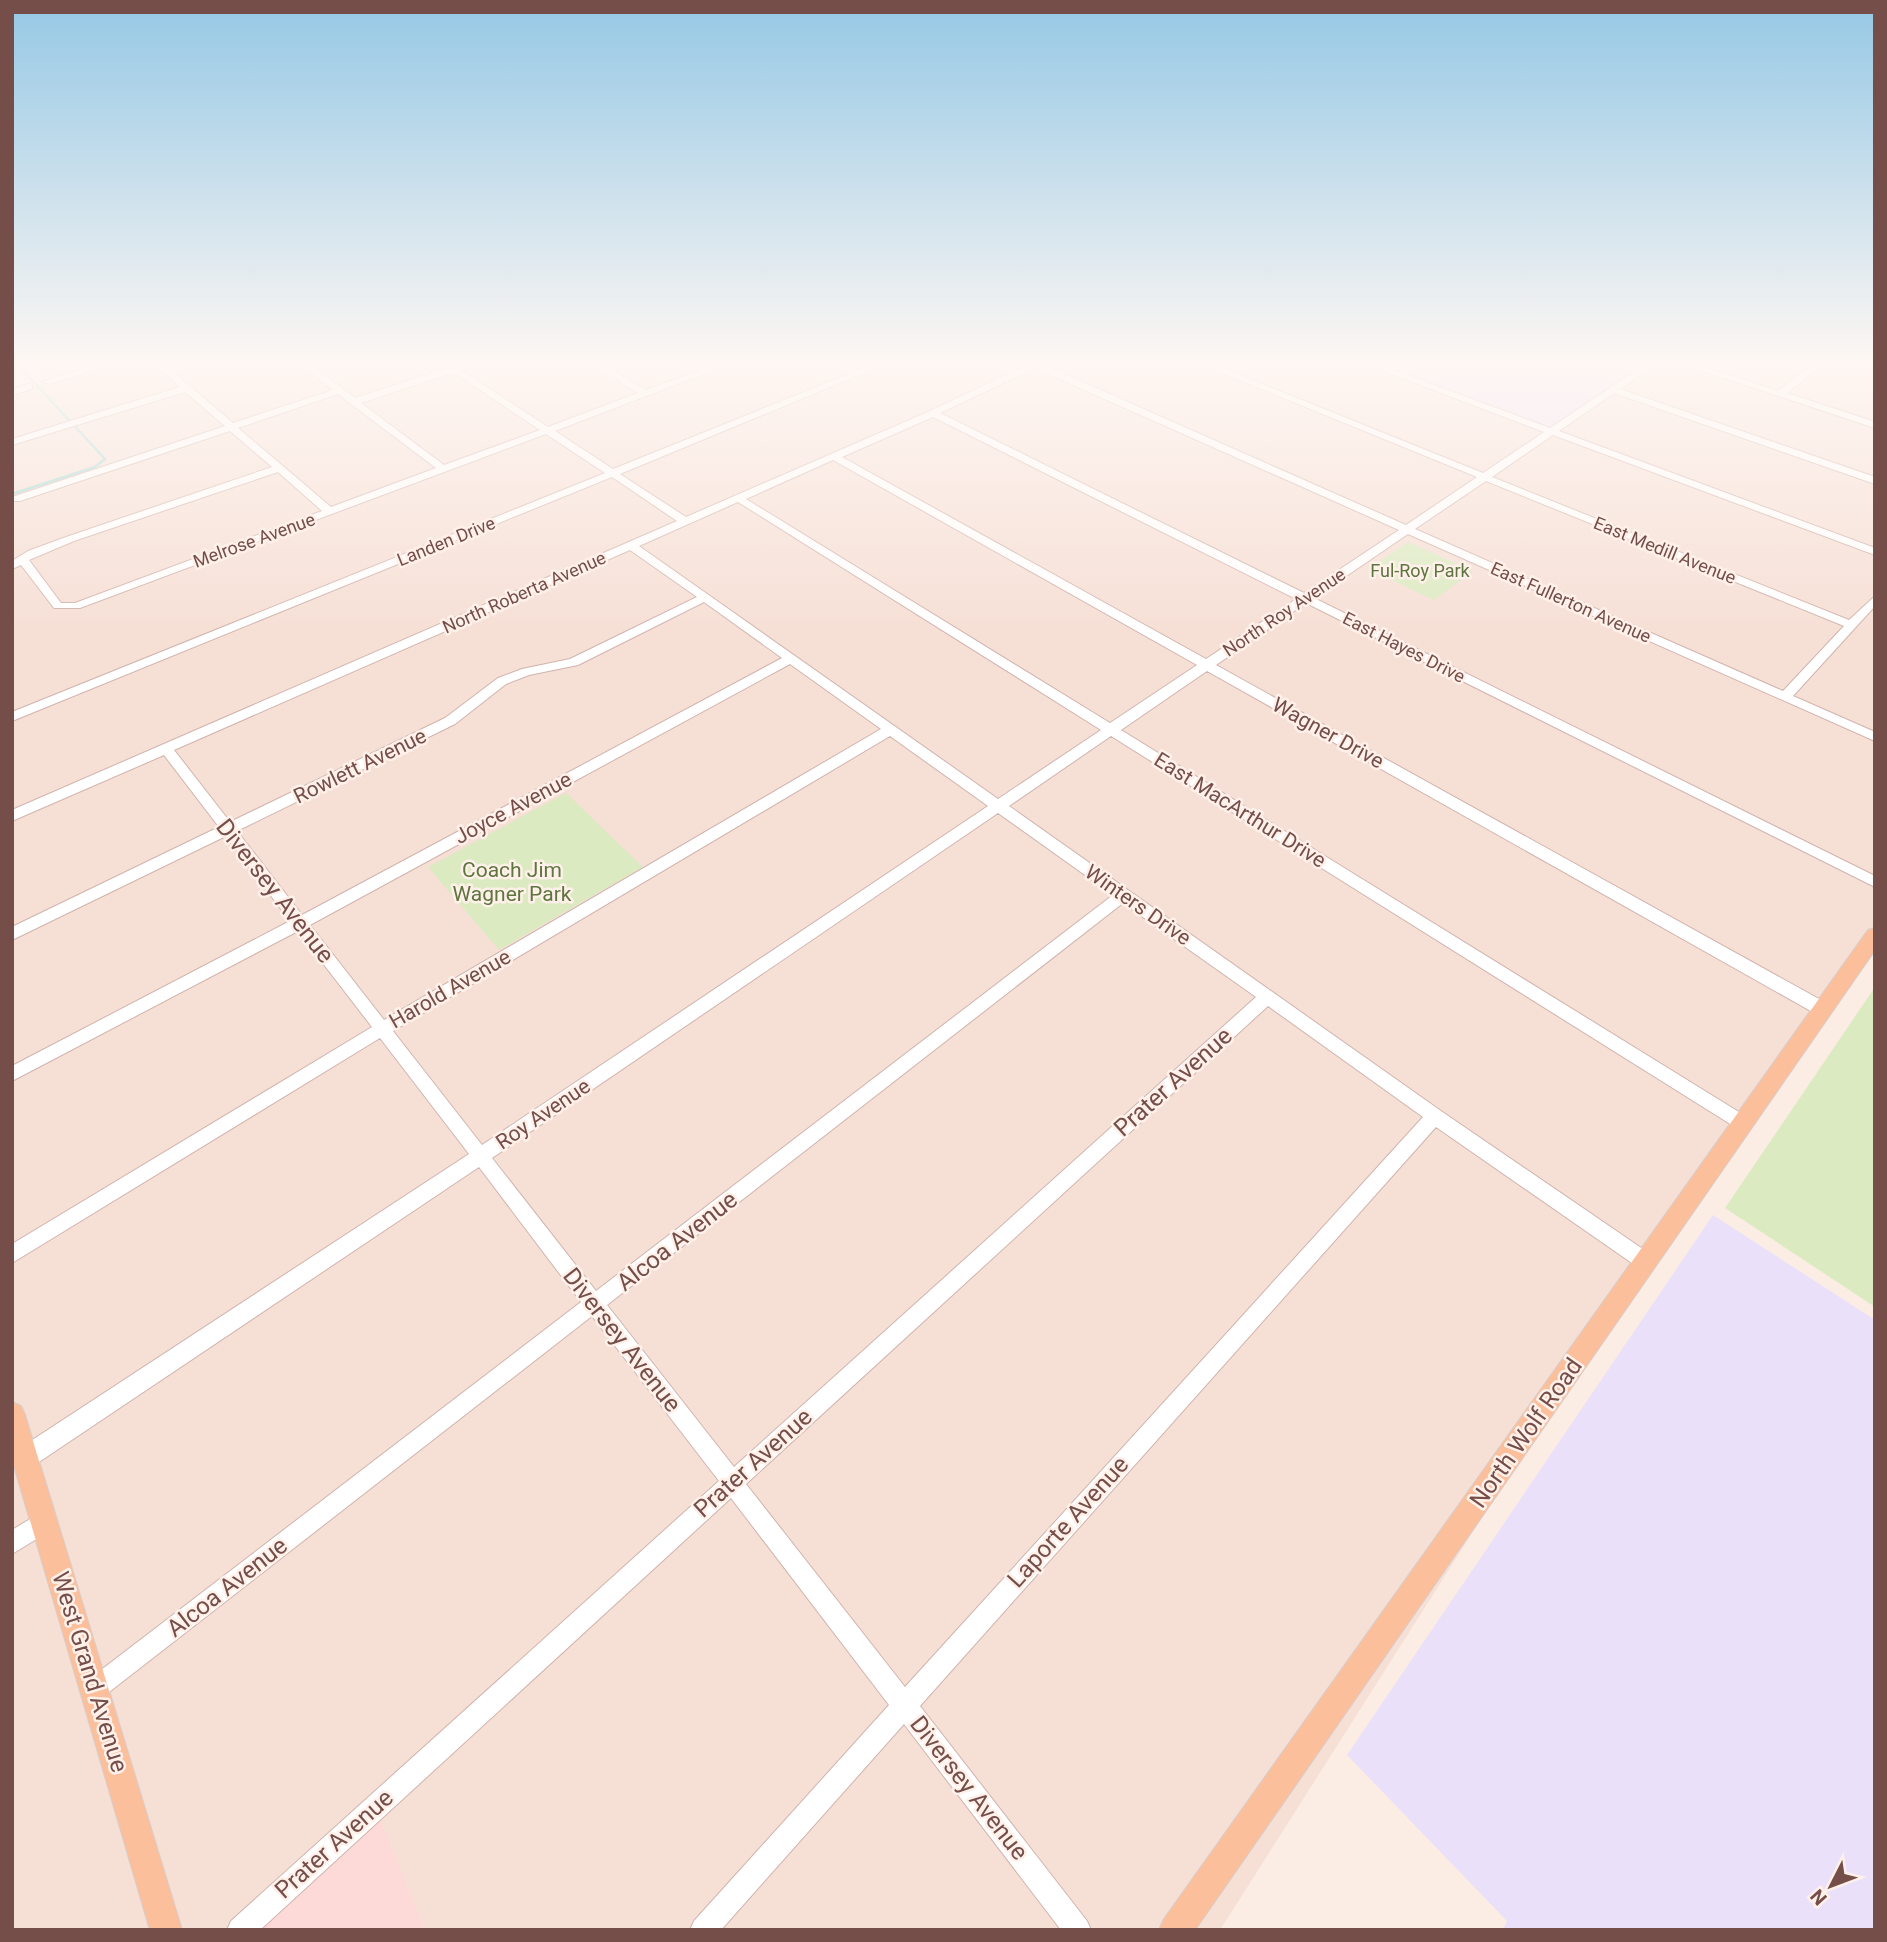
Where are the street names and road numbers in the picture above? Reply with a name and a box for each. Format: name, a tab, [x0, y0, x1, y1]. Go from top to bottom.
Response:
street label: Melrose Avenue	[190, 508, 318, 572]
street label: Landen Drive	[394, 512, 498, 570]
street label: East Medill Avenue	[1591, 512, 1739, 588]
street label: North Roberta Avenue	[439, 547, 609, 637]
street label: East Fullerton Avenue	[1488, 557, 1654, 647]
street label: North Roy Avenue	[1219, 563, 1349, 661]
street label: East Hayes Drive	[1339, 607, 1469, 687]
street label: Wagner Drive	[1268, 693, 1388, 773]
street label: Rowlett Avenue	[290, 724, 430, 808]
street label: East MacArthur Drive	[1150, 747, 1330, 873]
street label: Joyce Avenue	[450, 767, 576, 849]
street label: Diversey Avenue	[210, 814, 340, 968]
street label: Winters Drive	[1080, 860, 1196, 950]
street label: Harold Avenue	[385, 945, 515, 1033]
street label: Prater Avenue	[1108, 1022, 1238, 1142]
street label: Roy Avenue	[491, 1074, 595, 1154]
street label: Alcoa Avenue	[611, 1185, 743, 1297]
street label: Diversey Avenue	[557, 1263, 687, 1417]
street label: North Wolf Road	[1464, 1353, 1588, 1513]
street label: Prater Avenue	[688, 1403, 818, 1523]
street label: Laporte Avenue	[1002, 1451, 1134, 1593]
street label: Alcoa Avenue	[161, 1531, 293, 1643]
street label: West Grand Avenue	[46, 1568, 134, 1776]
street label: Diversey Avenue	[904, 1711, 1034, 1865]
street label: Prater Avenue	[269, 1784, 399, 1904]

